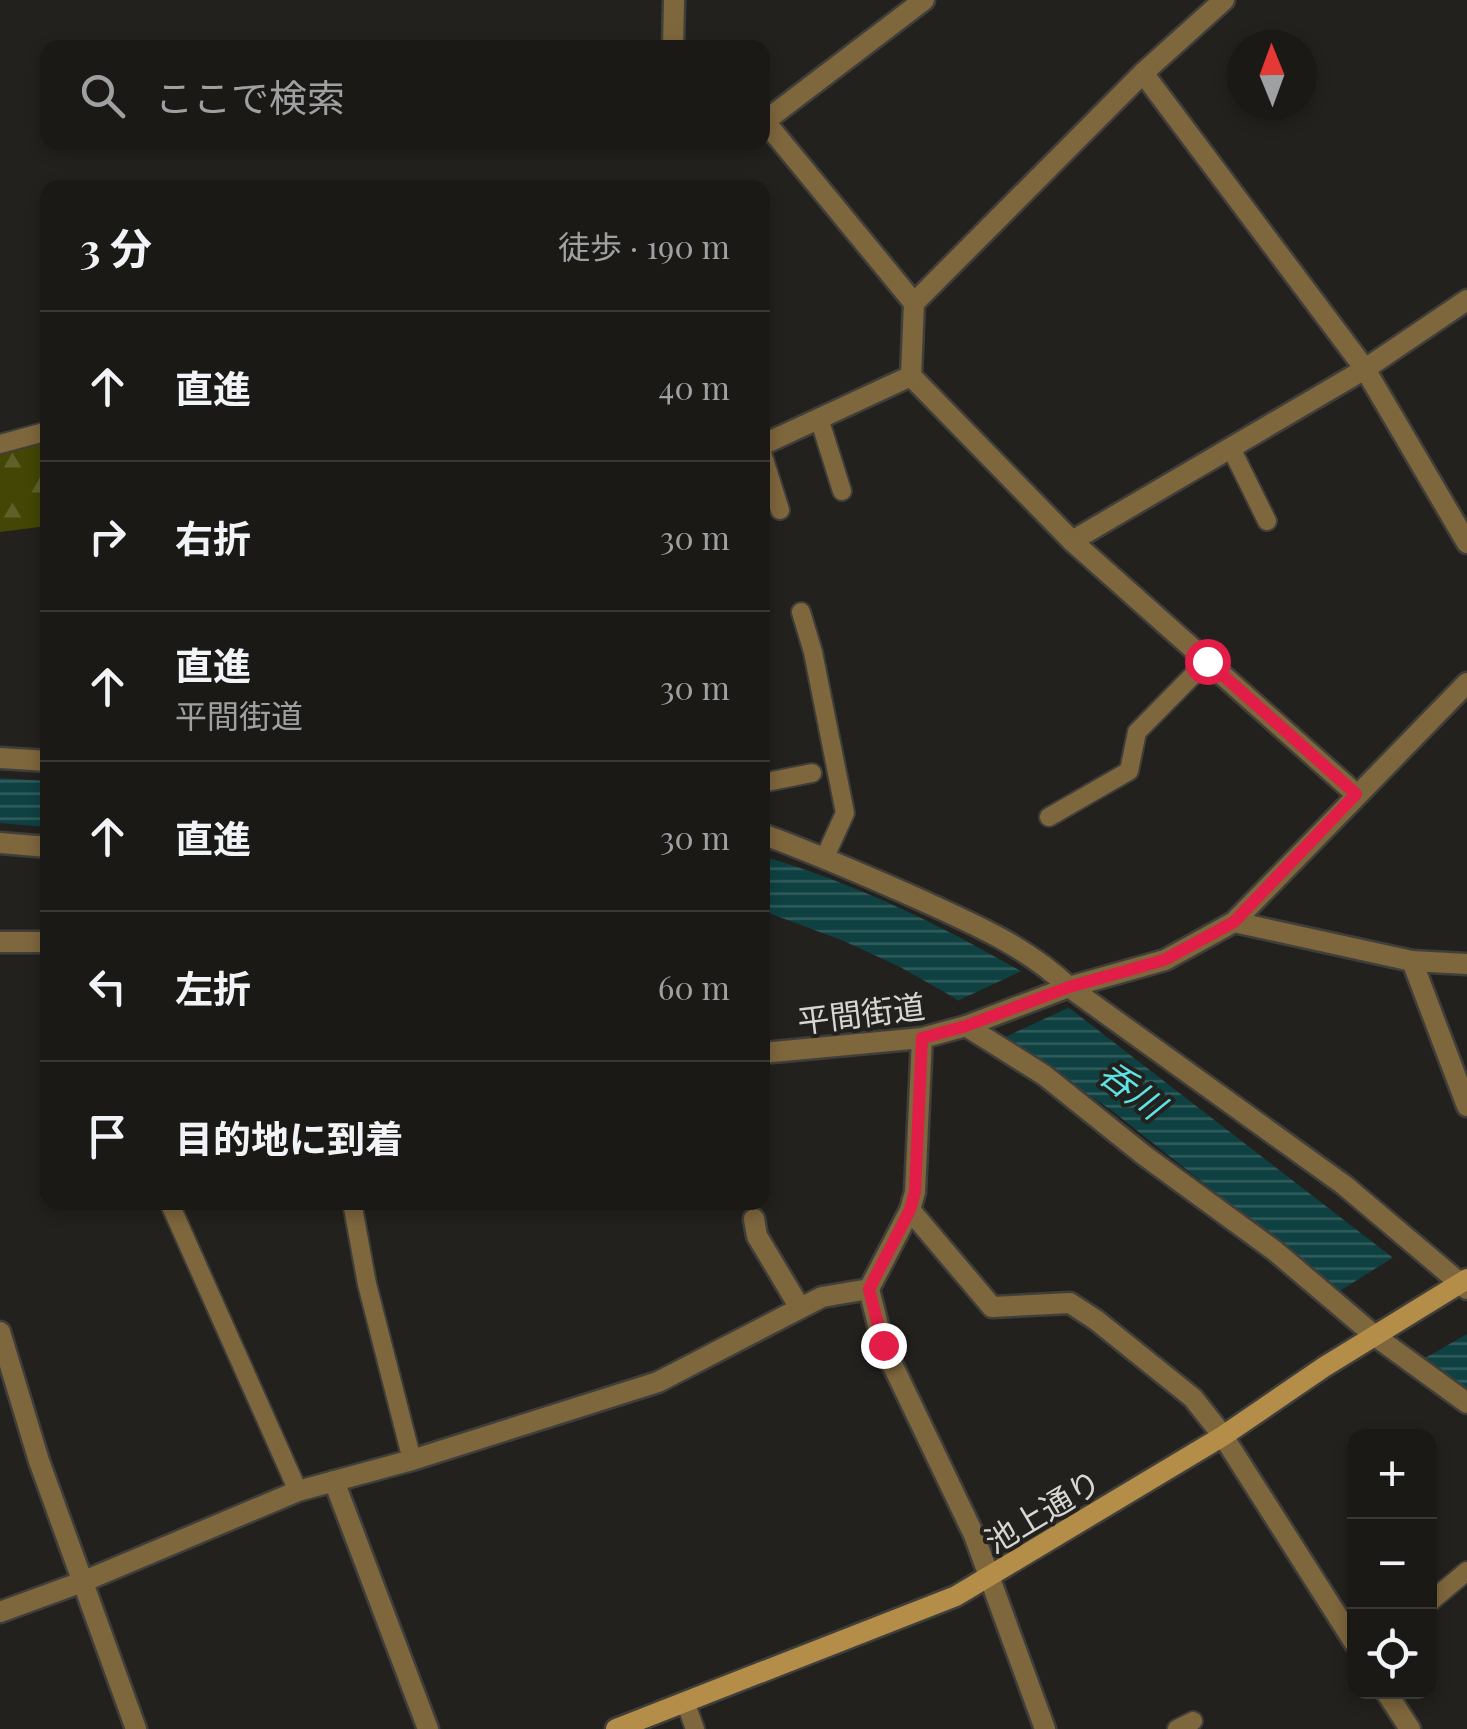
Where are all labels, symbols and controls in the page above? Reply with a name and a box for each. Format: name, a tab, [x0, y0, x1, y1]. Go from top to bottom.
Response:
north arrow	[1227, 30, 1317, 120]
search box	[40, 40, 770, 150]
icon: search	[75, 68, 130, 123]
text: ここで検索	[155, 71, 345, 122]
text: 3 分	[80, 219, 152, 275]
text: 徒歩 · 190 m	[558, 224, 730, 267]
icon: ahead	[80, 359, 135, 414]
text: 直進	[175, 362, 251, 413]
text: 40 m	[659, 365, 730, 408]
icon: right	[80, 509, 135, 564]
text: 右折	[175, 512, 251, 563]
text: 30 m	[660, 515, 730, 558]
text: 直進	[175, 639, 251, 690]
route start	[1185, 639, 1231, 685]
icon: ahead	[80, 659, 135, 714]
text: 30 m	[660, 665, 730, 708]
text: 平間街道	[175, 693, 303, 736]
icon: ahead	[80, 809, 135, 864]
text: 直進	[175, 812, 251, 863]
text: 30 m	[660, 815, 730, 858]
icon: left	[80, 959, 135, 1014]
text: 左折	[175, 962, 251, 1013]
text: 60 m	[658, 965, 730, 1008]
street label: 平間街道	[795, 983, 927, 1041]
water label: 呑川	[1091, 1048, 1178, 1130]
icon: arrive	[80, 1109, 135, 1164]
text: 目的地に到着	[175, 1112, 403, 1163]
route end	[861, 1323, 907, 1369]
map controls	[1347, 1429, 1437, 1699]
button: +	[1347, 1429, 1437, 1519]
street label: 池上通り	[976, 1459, 1108, 1561]
button: −	[1347, 1519, 1437, 1609]
button: locate	[1347, 1609, 1437, 1699]

